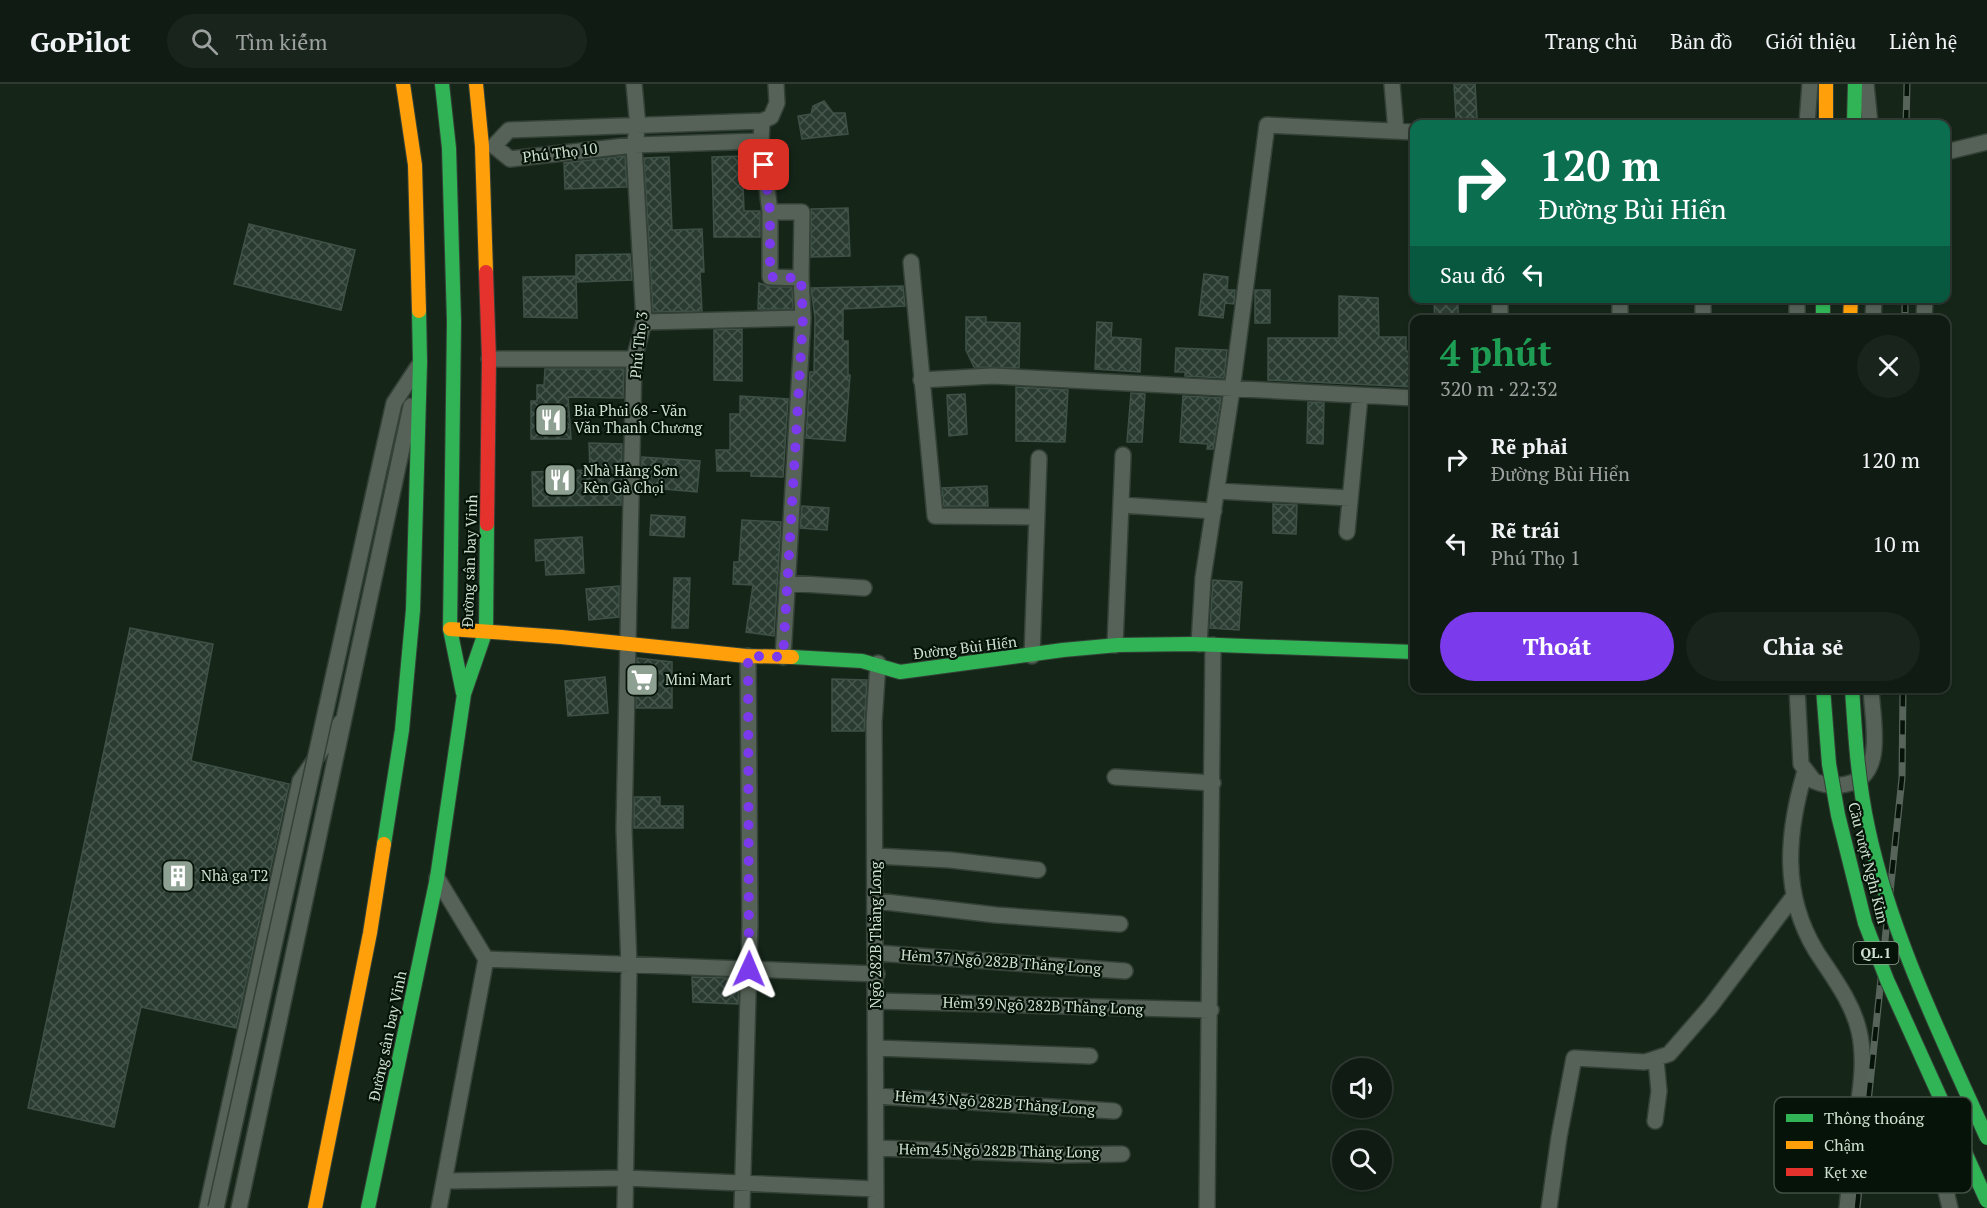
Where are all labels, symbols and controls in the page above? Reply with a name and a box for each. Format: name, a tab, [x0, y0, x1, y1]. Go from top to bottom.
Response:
search box	[167, 14, 587, 68]
text: GoPilot	[30, 23, 131, 60]
icon: search	[188, 25, 221, 58]
text: Tìm kiếm	[236, 27, 327, 56]
text: Trang chủ	[1545, 27, 1637, 55]
text: Bản đồ	[1670, 27, 1732, 55]
text: Giới thiệu	[1765, 27, 1856, 55]
text: Liên hệ	[1889, 27, 1957, 55]
street label: Phú Thọ 10	[521, 137, 598, 167]
text: 120 m	[1539, 137, 1660, 193]
pin	[738, 139, 789, 190]
icon: right	[1440, 144, 1518, 222]
icon: arrive	[747, 148, 780, 181]
text: Đường Bùi Hiển	[1539, 191, 1726, 227]
icon: left	[1517, 258, 1550, 291]
text: Sau đó	[1440, 260, 1505, 289]
street label: Phú Thọ 3	[625, 310, 651, 379]
text: 4 phút	[1440, 329, 1552, 376]
button: close	[1857, 335, 1920, 398]
text: 320 m · 22:32	[1440, 375, 1558, 402]
place label: Bia Phủi 68 - Văn Văn Thanh Chương	[574, 400, 703, 437]
restaurant icon: Bia Phủi 68 - Văn Văn Thanh Chương	[533, 402, 569, 438]
text: Rẽ phải	[1491, 431, 1568, 460]
icon: right	[1440, 443, 1473, 476]
text: 120 m	[1860, 445, 1920, 474]
place label: Nhà Hàng Sơn Kèn Gà Chọi	[583, 460, 678, 497]
text: Đường Bùi Hiển	[1491, 460, 1630, 487]
restaurant icon: Nhà Hàng Sơn Kèn Gà Chọi	[542, 462, 578, 498]
street label: Đường sân bay Vinh	[457, 494, 481, 628]
text: Rẽ trái	[1491, 515, 1560, 544]
icon: left	[1440, 527, 1473, 560]
text: 10 m	[1872, 529, 1920, 558]
text: Phú Thọ 1	[1491, 544, 1581, 571]
button: Thoát	[1440, 612, 1674, 681]
button: Chia sẻ	[1686, 612, 1920, 681]
street label: Đường Bùi Hiển	[912, 631, 1018, 663]
supermarket icon: Mini Mart	[624, 662, 660, 698]
place label: Mini Mart	[665, 669, 732, 689]
street label: Cầu vượt Nghi Kim	[1844, 800, 1894, 926]
building icon: Nhà ga T2	[160, 858, 196, 894]
street label: Ngõ 282B Thăng Long	[865, 860, 885, 1009]
place label: Nhà ga T2	[201, 865, 268, 885]
position arrow	[717, 937, 781, 1001]
road number: QL.1	[1854, 942, 1898, 964]
street label: Hẻm 37 Ngõ 282B Thăng Long	[900, 944, 1103, 978]
street label: Đường sân bay Vinh	[363, 969, 411, 1103]
street label: Hẻm 39 Ngõ 282B Thăng Long	[942, 992, 1145, 1019]
map controls	[1332, 1058, 1392, 1190]
button: sound	[1332, 1058, 1392, 1118]
street label: Hẻm 43 Ngõ 282B Thăng Long	[894, 1085, 1097, 1119]
legend	[1774, 1097, 1972, 1193]
text: Thông thoáng	[1824, 1107, 1925, 1129]
button: search	[1332, 1130, 1392, 1190]
text: Chậm	[1824, 1134, 1865, 1156]
street label: Hẻm 45 Ngõ 282B Thăng Long	[898, 1138, 1101, 1162]
text: Kẹt xe	[1824, 1161, 1867, 1183]

